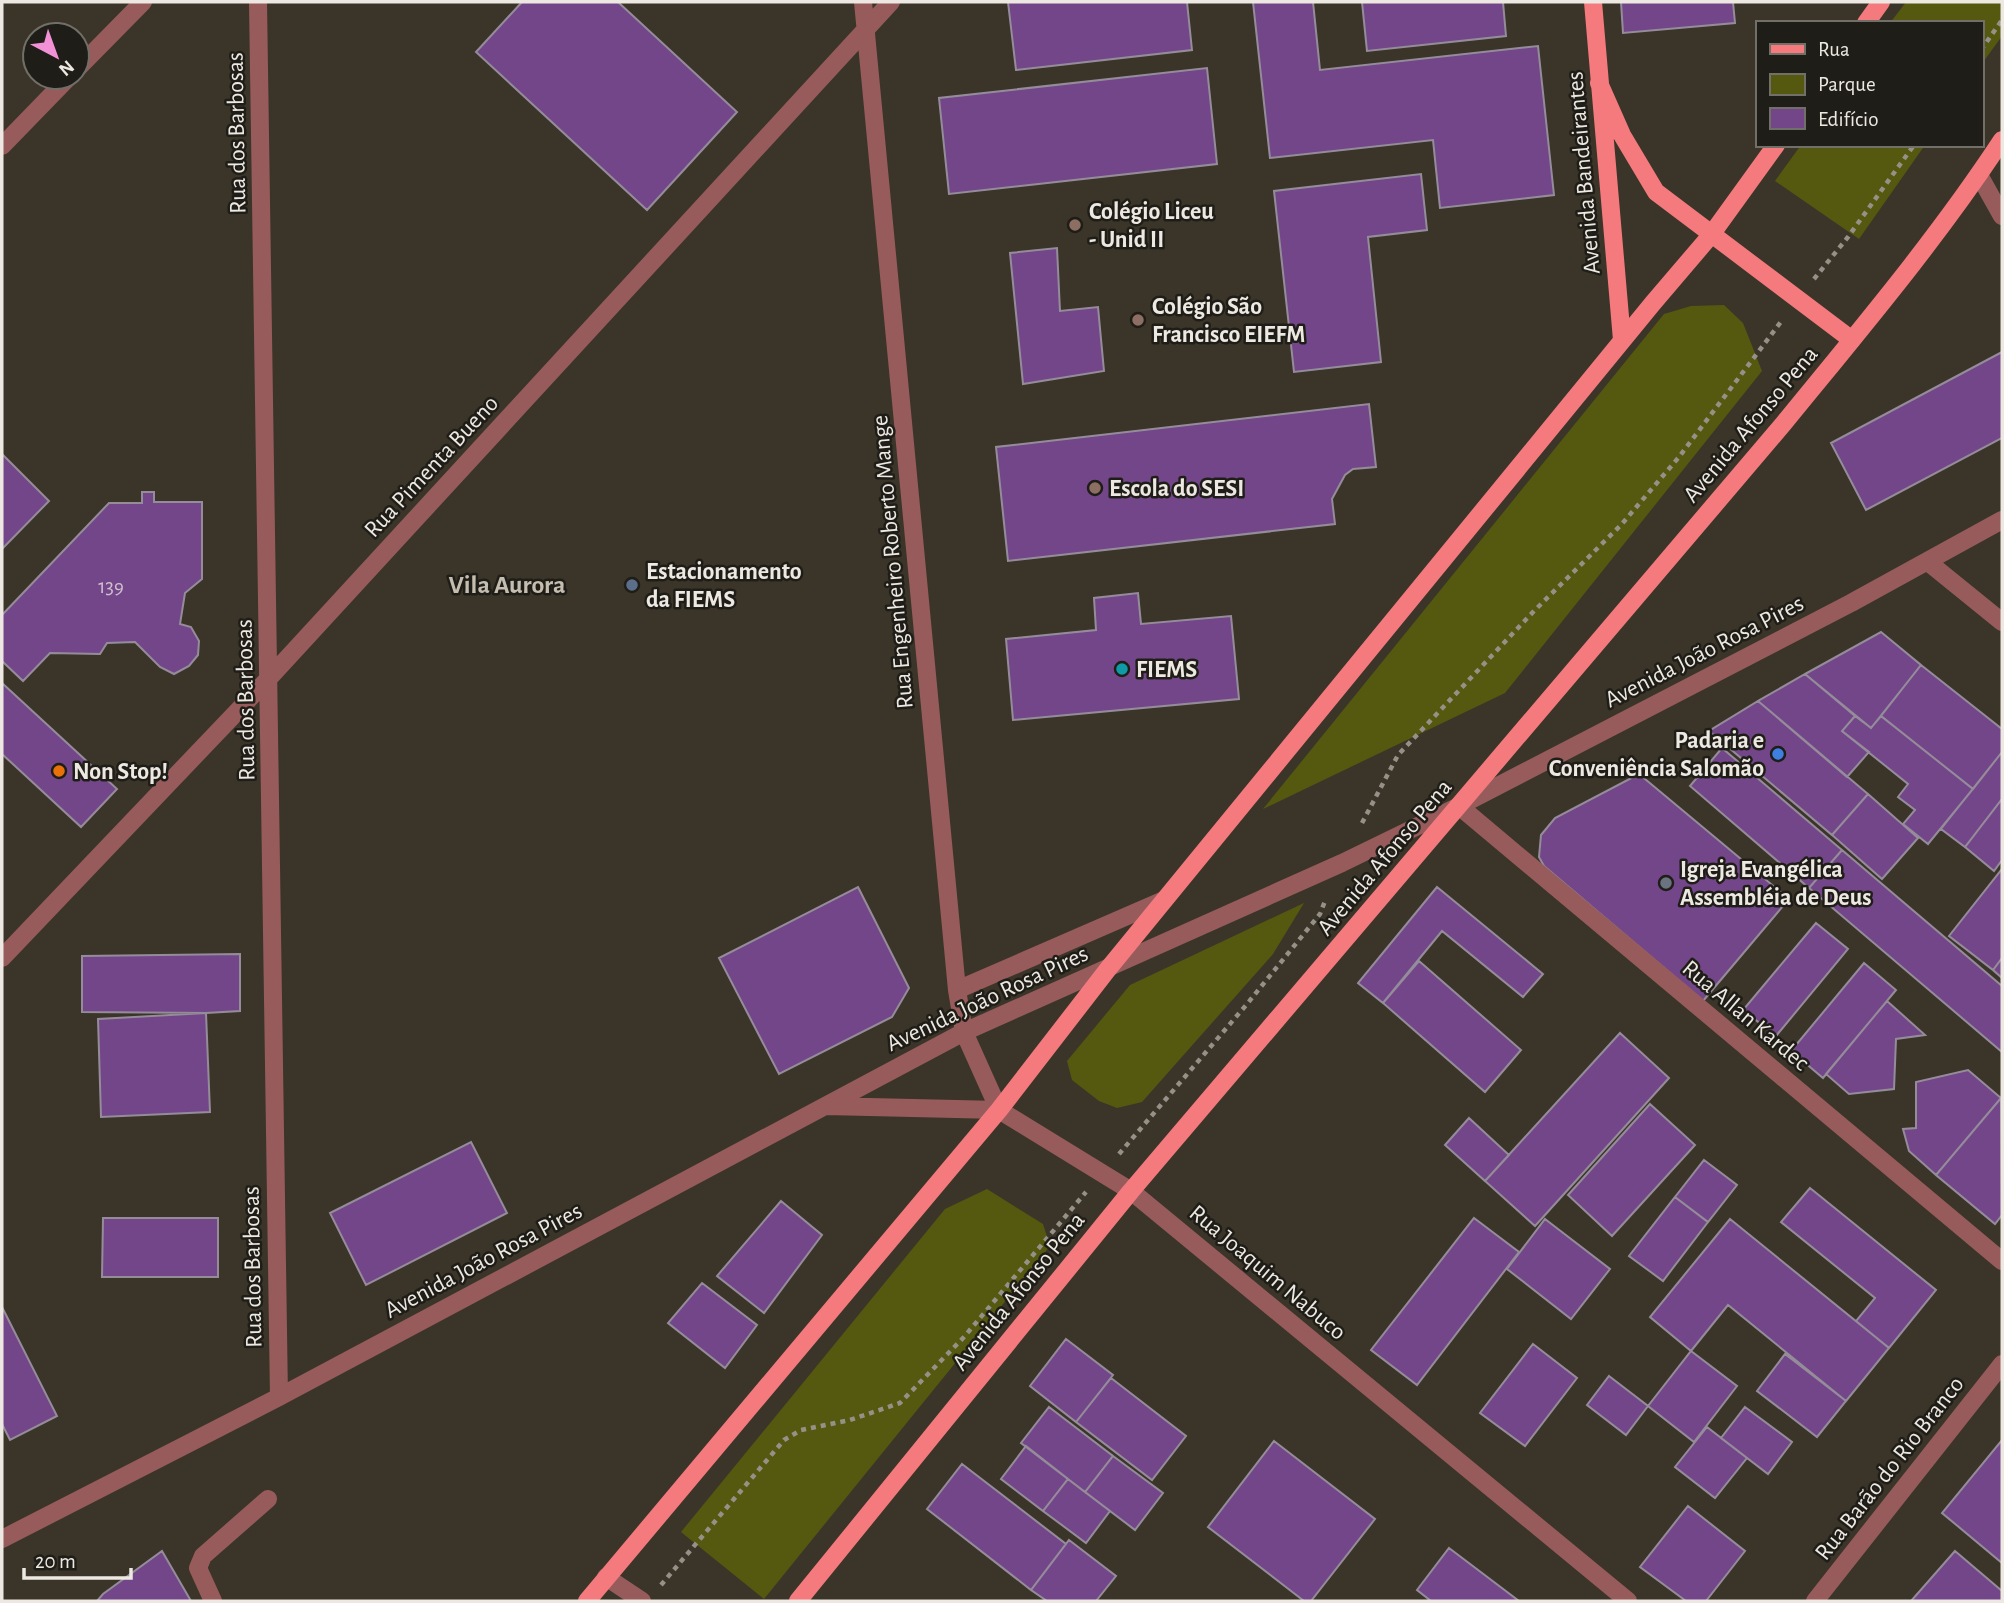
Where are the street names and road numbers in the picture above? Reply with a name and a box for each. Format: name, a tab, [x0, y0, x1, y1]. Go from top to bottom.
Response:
street label: Rua dos Barbosas	[224, 52, 250, 214]
street label: Avenida Bandeirantes	[1563, 71, 1605, 275]
street label: Avenida Afonso Pena	[1679, 342, 1823, 507]
street label: Rua Pimenta Bueno	[360, 391, 503, 542]
street label: Rua Engenheiro Roberto Mange	[868, 414, 918, 710]
street label: Avenida João Rosa Pires	[1601, 591, 1808, 712]
street label: Rua dos Barbosas	[233, 619, 259, 781]
street label: Avenida Afonso Pena	[1313, 775, 1457, 940]
street label: Avenida João Rosa Pires	[883, 942, 1092, 1056]
street label: Rua Allan Kardec	[1677, 956, 1813, 1075]
street label: Rua dos Barbosas	[240, 1186, 266, 1348]
street label: Avenida João Rosa Pires	[381, 1199, 586, 1323]
street label: Rua Joaquim Nabuco	[1185, 1201, 1350, 1345]
street label: Avenida Afonso Pena	[948, 1208, 1090, 1375]
street label: Rua Barão do Rio Branco	[1811, 1372, 1969, 1565]

